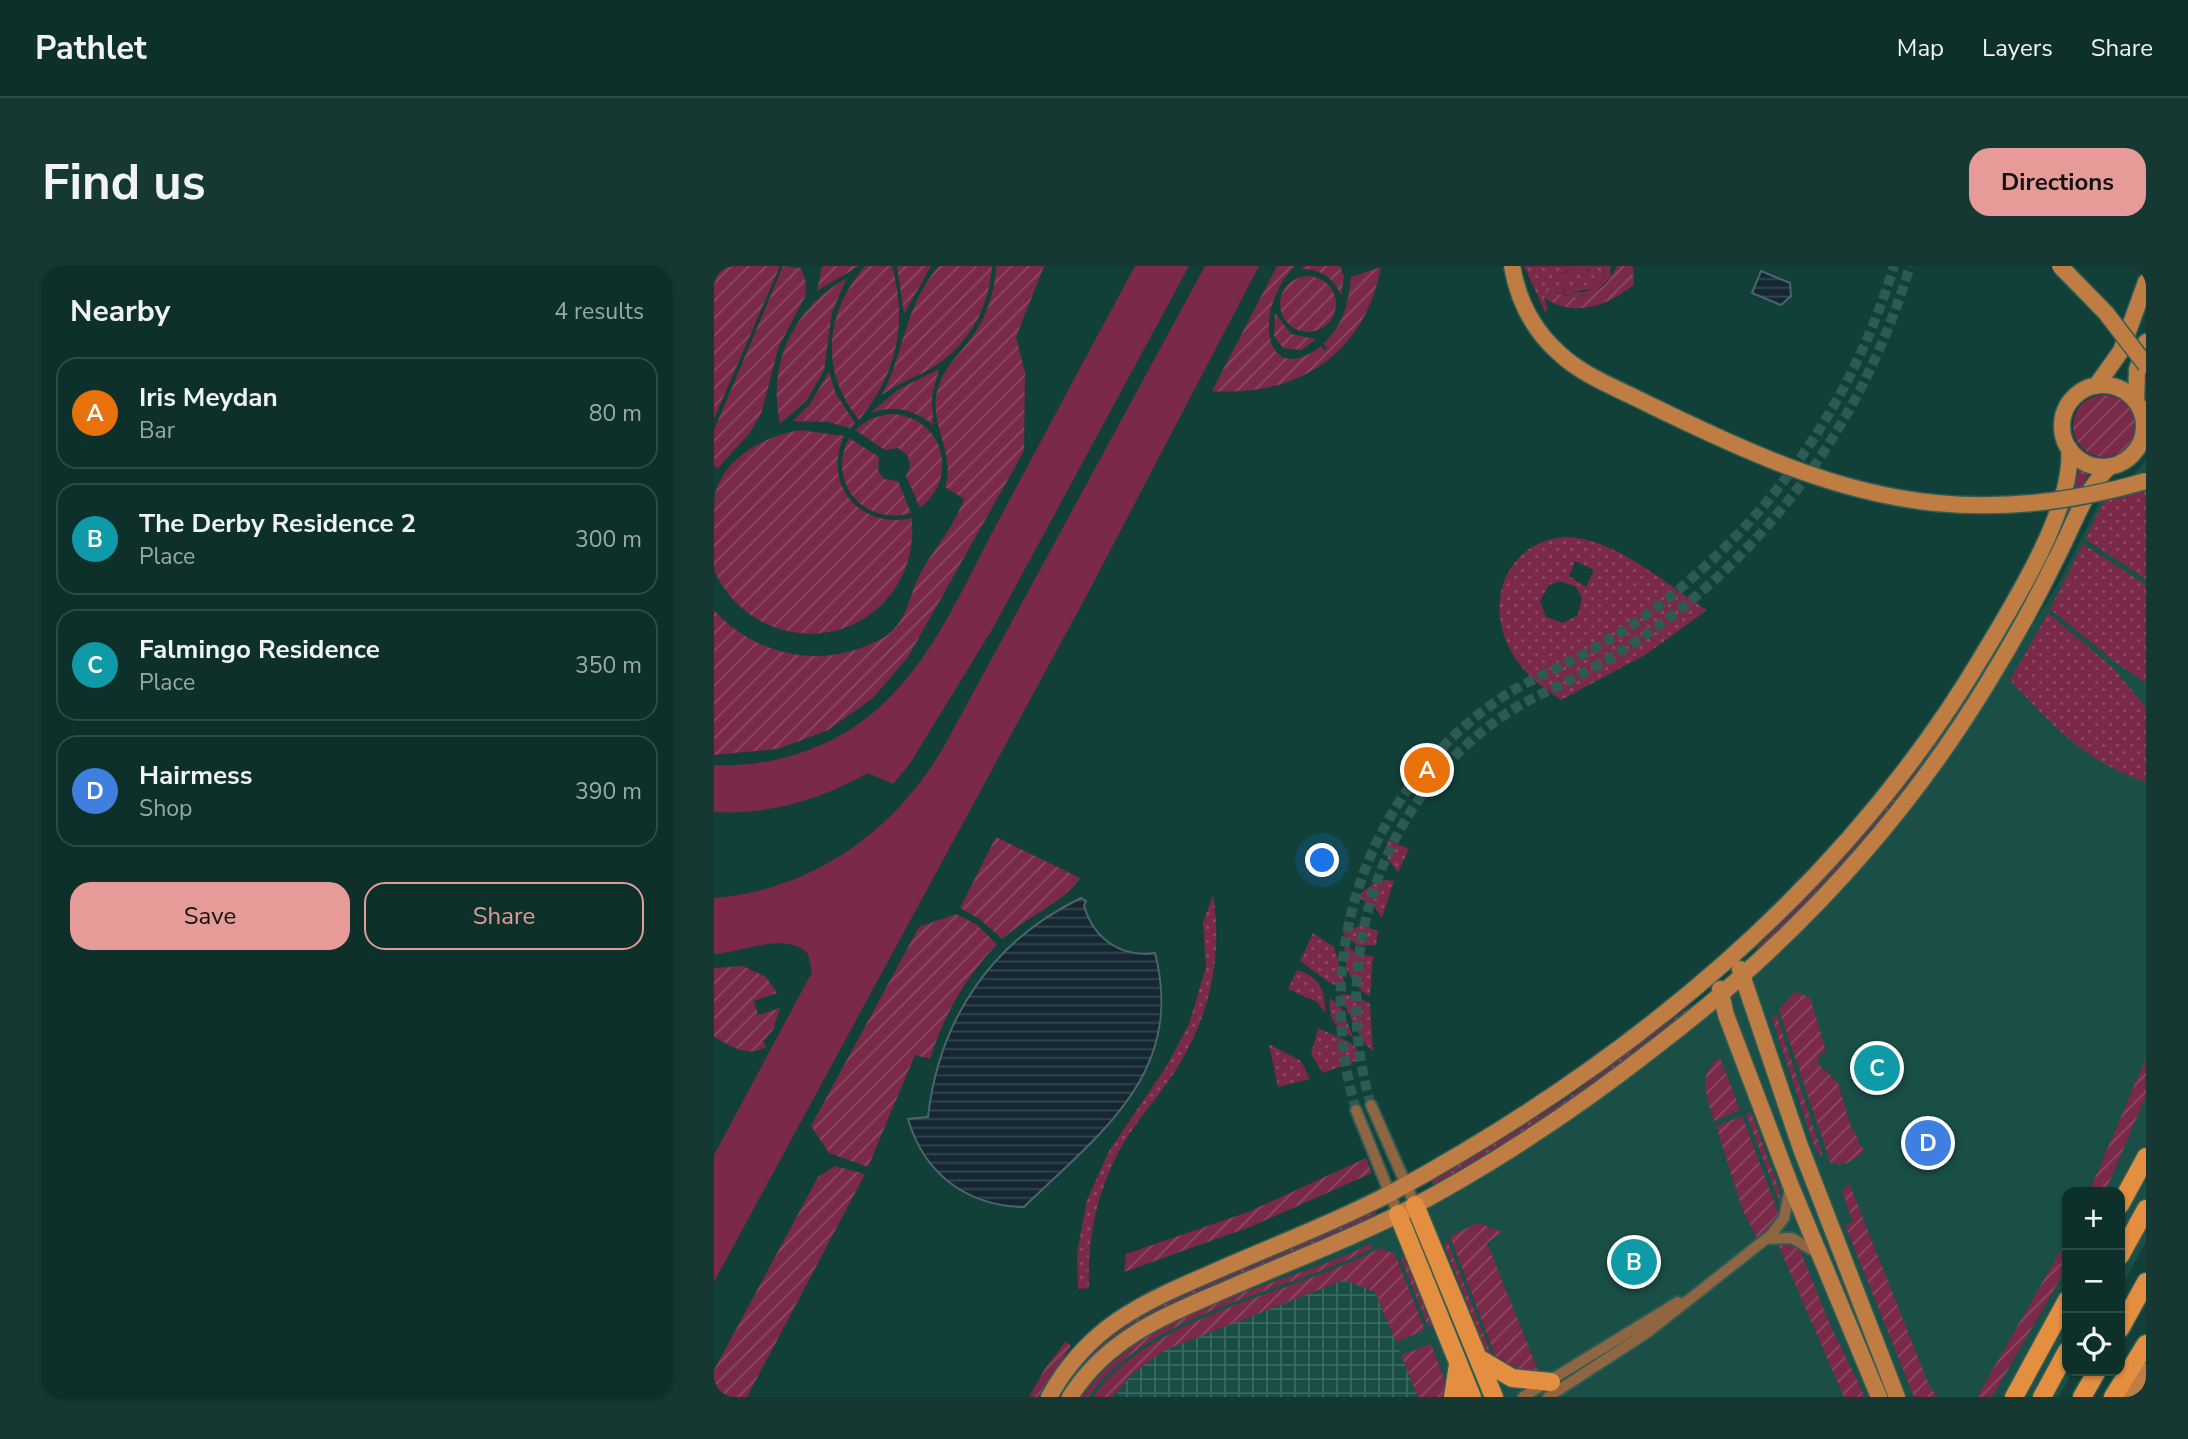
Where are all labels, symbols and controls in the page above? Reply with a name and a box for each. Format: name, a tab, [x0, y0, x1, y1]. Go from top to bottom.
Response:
text: Pathlet	[35, 26, 147, 71]
text: Map	[1897, 32, 1944, 64]
text: Layers	[1982, 32, 2053, 64]
text: Share	[2091, 32, 2153, 64]
button: Directions	[1969, 148, 2146, 216]
text: Find us	[42, 149, 206, 216]
text: Nearby	[70, 291, 170, 332]
text: 4 results	[554, 296, 644, 327]
text: Iris Meydan	[139, 380, 278, 415]
text: A	[86, 398, 104, 429]
text: 80 m	[589, 398, 642, 429]
text: Bar	[139, 415, 175, 446]
text: The Derby Residence 2	[139, 506, 416, 541]
text: B	[87, 524, 103, 555]
text: 300 m	[575, 524, 642, 555]
text: Place	[139, 541, 195, 572]
text: Falmingo Residence	[139, 632, 380, 667]
text: C	[87, 650, 103, 681]
text: 350 m	[575, 650, 642, 681]
text: Place	[139, 667, 195, 698]
pin: A	[1404, 744, 1450, 796]
text: Hairmess	[139, 758, 252, 793]
text: D	[86, 776, 104, 807]
text: 390 m	[575, 776, 642, 807]
text: Shop	[139, 793, 192, 824]
your location	[1305, 843, 1339, 877]
button: Save	[70, 882, 350, 950]
button: Share	[364, 882, 644, 950]
pin: C	[1854, 1042, 1900, 1094]
pin: D	[1905, 1117, 1951, 1169]
map controls	[2062, 1187, 2125, 1376]
button: +	[2062, 1187, 2125, 1250]
pin: B	[1611, 1236, 1657, 1288]
button: −	[2062, 1250, 2125, 1313]
button: locate	[2062, 1313, 2125, 1376]

